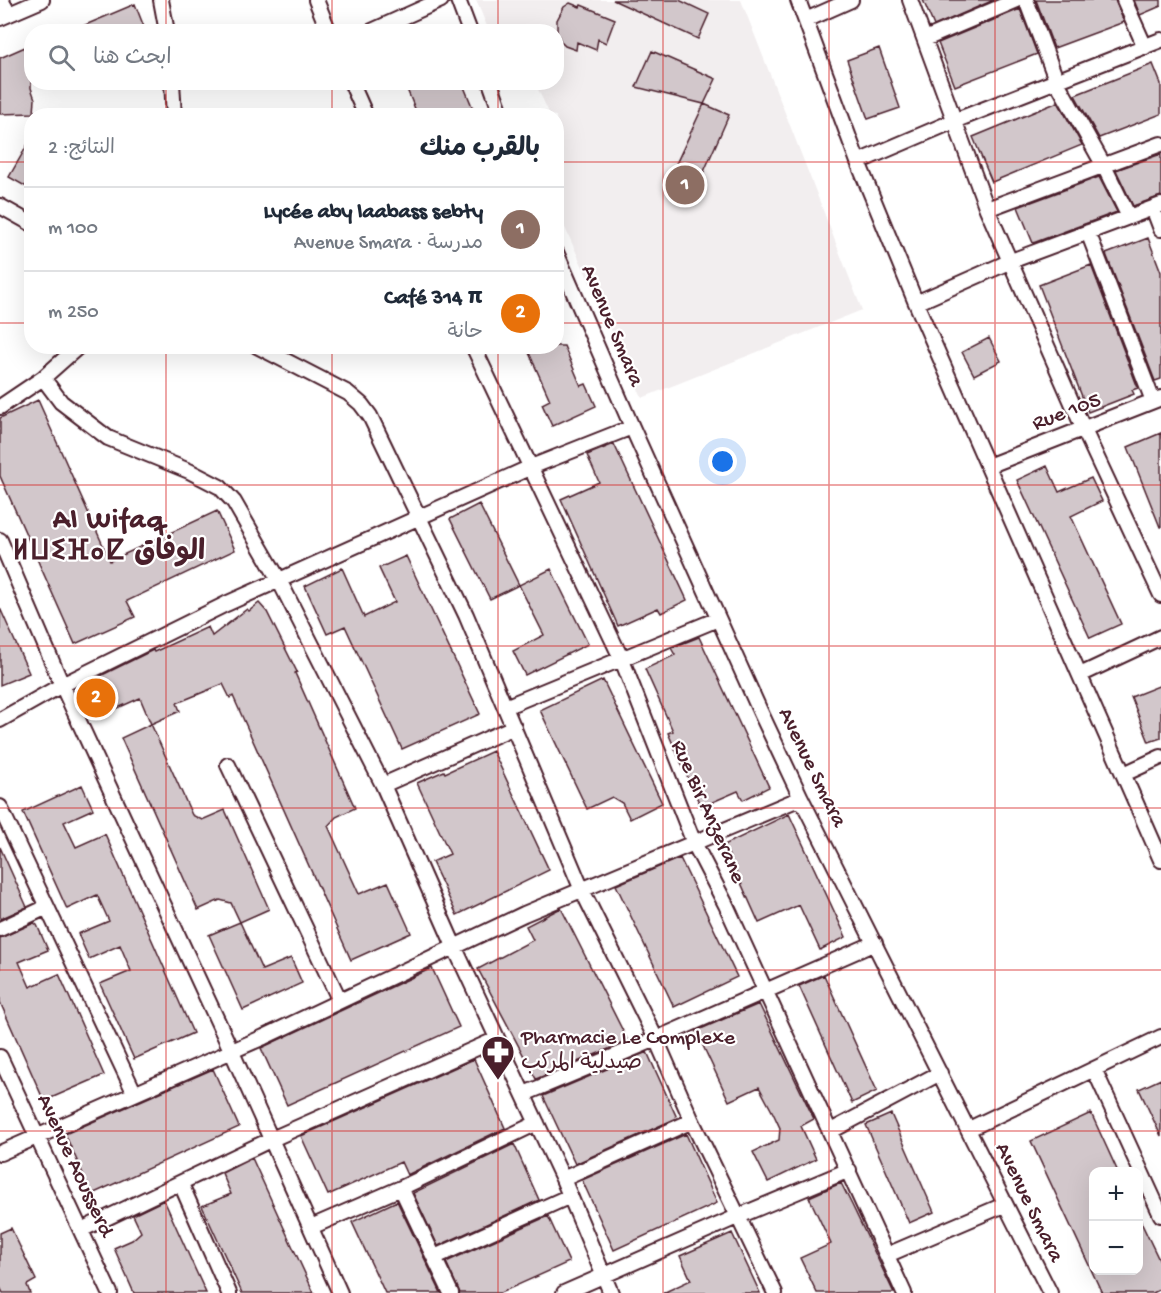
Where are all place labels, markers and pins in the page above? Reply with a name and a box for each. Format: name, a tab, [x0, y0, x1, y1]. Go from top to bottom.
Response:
pin: 1	[666, 162, 704, 207]
pin: 2	[76, 676, 116, 720]
place label: Pharmacie Le Complexe صيدلية المركب	[520, 1026, 736, 1077]
pharmacy icon: Pharmacie Le Complexe صيدلية المركب	[480, 1034, 516, 1081]

